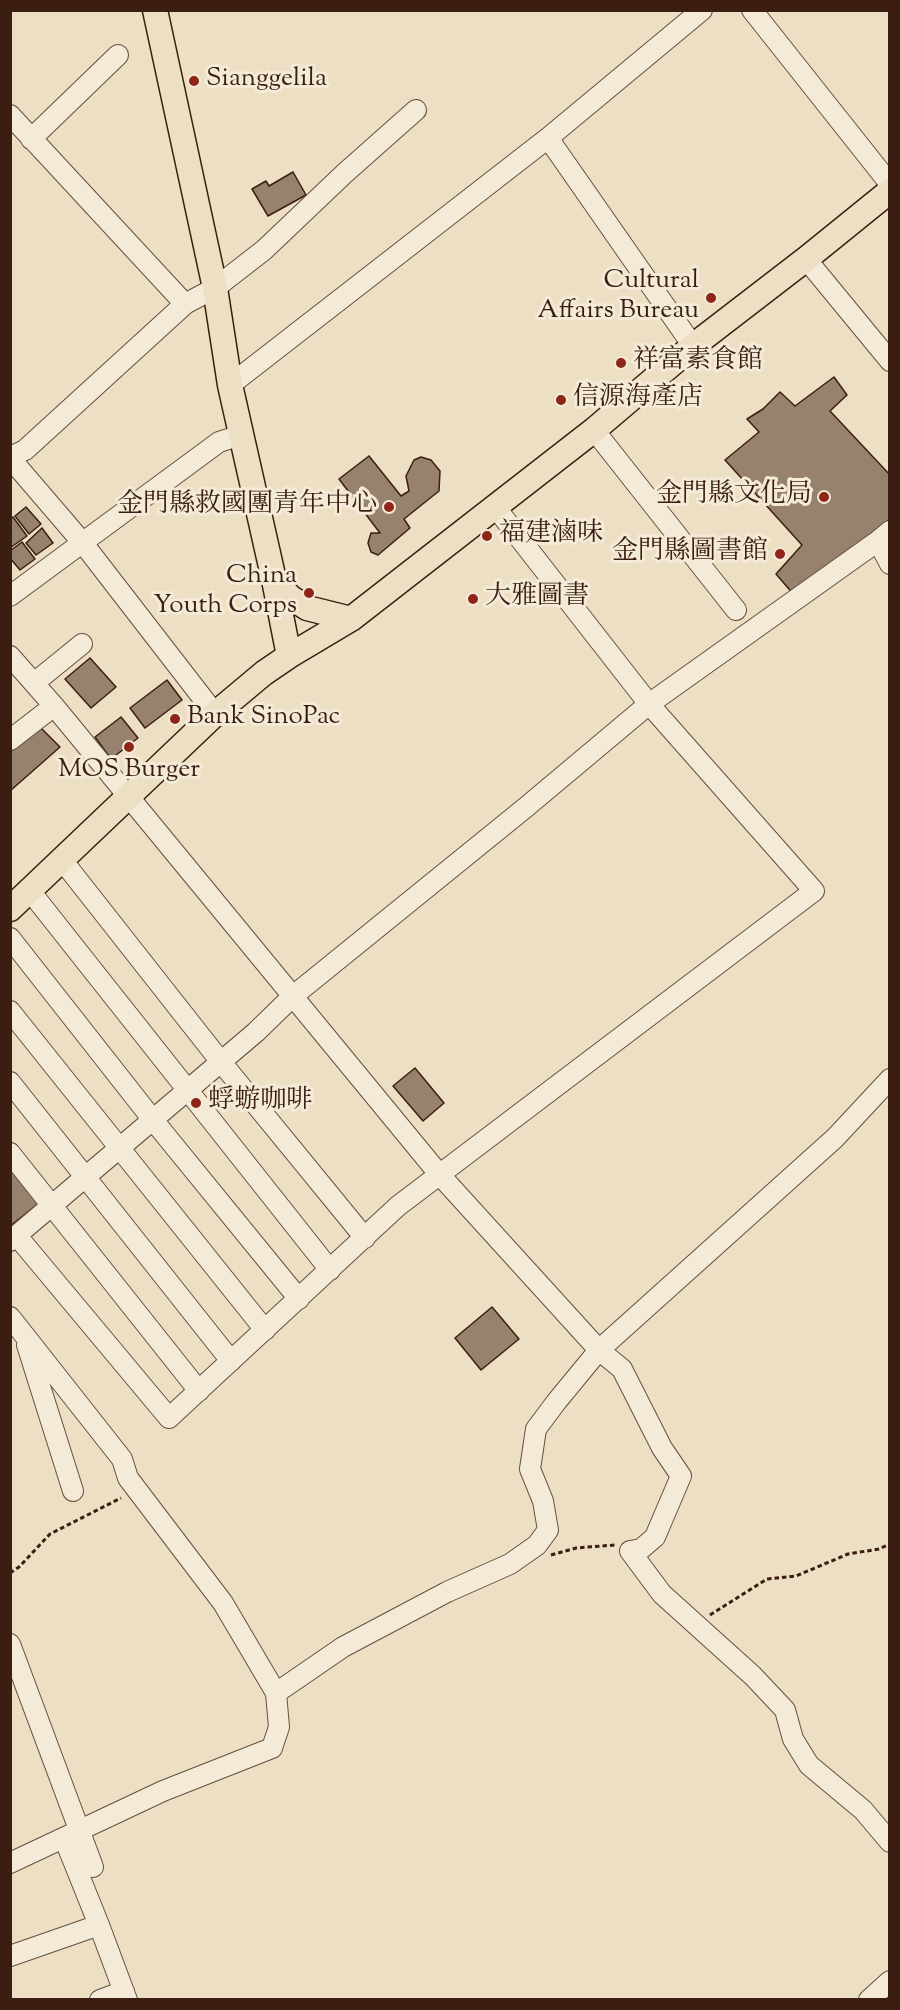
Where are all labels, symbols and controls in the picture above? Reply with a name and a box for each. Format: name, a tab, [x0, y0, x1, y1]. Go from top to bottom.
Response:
place label: Sianggelila	[206, 65, 327, 97]
marker: Sianggelila	[187, 74, 201, 88]
place label: Cultural Affairs Bureau	[538, 267, 699, 328]
marker: Cultural Affairs Bureau	[704, 291, 718, 305]
place label: 祥富素食館	[633, 347, 763, 379]
marker: 祥富素食館	[614, 356, 628, 370]
place label: 信源海產店	[573, 384, 703, 416]
marker: 信源海產店	[554, 393, 568, 407]
place label: 金門縣文化局	[656, 481, 812, 513]
marker: 金門縣文化局	[817, 490, 831, 504]
place label: 金門縣救國團青年中心	[117, 491, 377, 523]
marker: 金門縣救國團青年中心	[382, 500, 396, 514]
place label: 福建滷味	[499, 520, 603, 552]
marker: 福建滷味	[480, 529, 494, 543]
place label: 金門縣圖書館	[612, 538, 768, 570]
marker: 金門縣圖書館	[773, 547, 787, 561]
place label: China Youth Corps	[153, 562, 297, 624]
place label: 大雅圖書	[485, 583, 589, 615]
marker: China Youth Corps	[302, 586, 316, 600]
marker: 大雅圖書	[466, 592, 480, 606]
place label: Bank SinoPac	[187, 703, 340, 735]
marker: Bank SinoPac	[168, 712, 182, 726]
marker: MOS Burger	[122, 740, 136, 754]
place label: MOS Burger	[58, 756, 200, 788]
place label: 蜉蝣咖啡	[208, 1087, 312, 1119]
marker: 蜉蝣咖啡	[189, 1096, 203, 1110]

